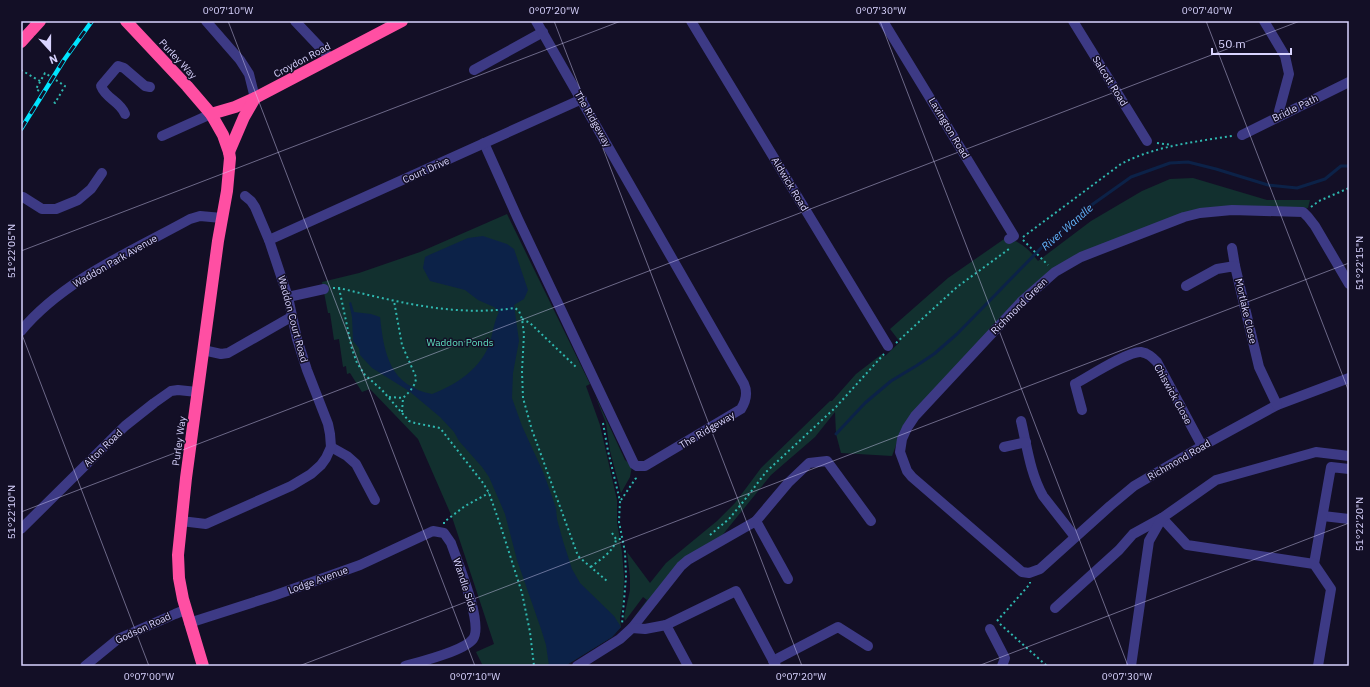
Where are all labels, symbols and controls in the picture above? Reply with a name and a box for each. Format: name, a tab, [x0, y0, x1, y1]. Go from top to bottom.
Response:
text: 0°07'10"W	[203, 4, 253, 17]
text: 0°07'20"W	[529, 4, 579, 17]
text: 0°07'30"W	[856, 4, 906, 17]
text: 0°07'40"W	[1182, 4, 1232, 17]
north arrow	[30, 30, 70, 70]
scale bar	[1212, 30, 1291, 56]
street label: Purley Way	[156, 36, 200, 82]
text: 50 m	[1218, 36, 1246, 51]
street label: Croydon Road	[271, 40, 333, 80]
text: N	[47, 51, 60, 67]
street label: Salcott Road	[1089, 53, 1131, 109]
street label: The Ridgeway	[572, 89, 614, 149]
street label: Bridle Path	[1270, 91, 1320, 125]
street label: Lavington Road	[926, 95, 972, 161]
street label: Court Drive	[400, 154, 452, 186]
street label: Aldwick Road	[769, 155, 811, 213]
water label: River Wandle	[1038, 200, 1096, 253]
text: 51°22'05"N	[5, 224, 18, 278]
street label: Waddon Park Avenue	[70, 231, 160, 290]
text: 51°22'15"N	[1353, 236, 1366, 290]
street label: Waddon Court Road	[275, 274, 311, 364]
street label: Richmond Green	[988, 275, 1050, 337]
street label: Mortlake Close	[1232, 277, 1260, 346]
park label: Waddon Ponds	[426, 336, 494, 349]
street label: Chiswick Close	[1151, 362, 1195, 427]
street label: The Ridgeway	[677, 408, 737, 452]
street label: Purley Way	[169, 415, 189, 467]
street label: Alton Road	[81, 426, 125, 470]
street label: Richmond Road	[1145, 437, 1213, 483]
text: 51°22'10"N	[5, 485, 18, 539]
text: 51°22'20"N	[1353, 497, 1366, 551]
street label: Wandle Side	[450, 556, 480, 614]
street label: Lodge Avenue	[286, 563, 350, 597]
street label: Godson Road	[113, 609, 173, 647]
text: 0°07'00"W	[124, 670, 174, 683]
text: 0°07'10"W	[450, 670, 500, 683]
text: 0°07'20"W	[776, 670, 826, 683]
text: 0°07'30"W	[1102, 670, 1152, 683]

